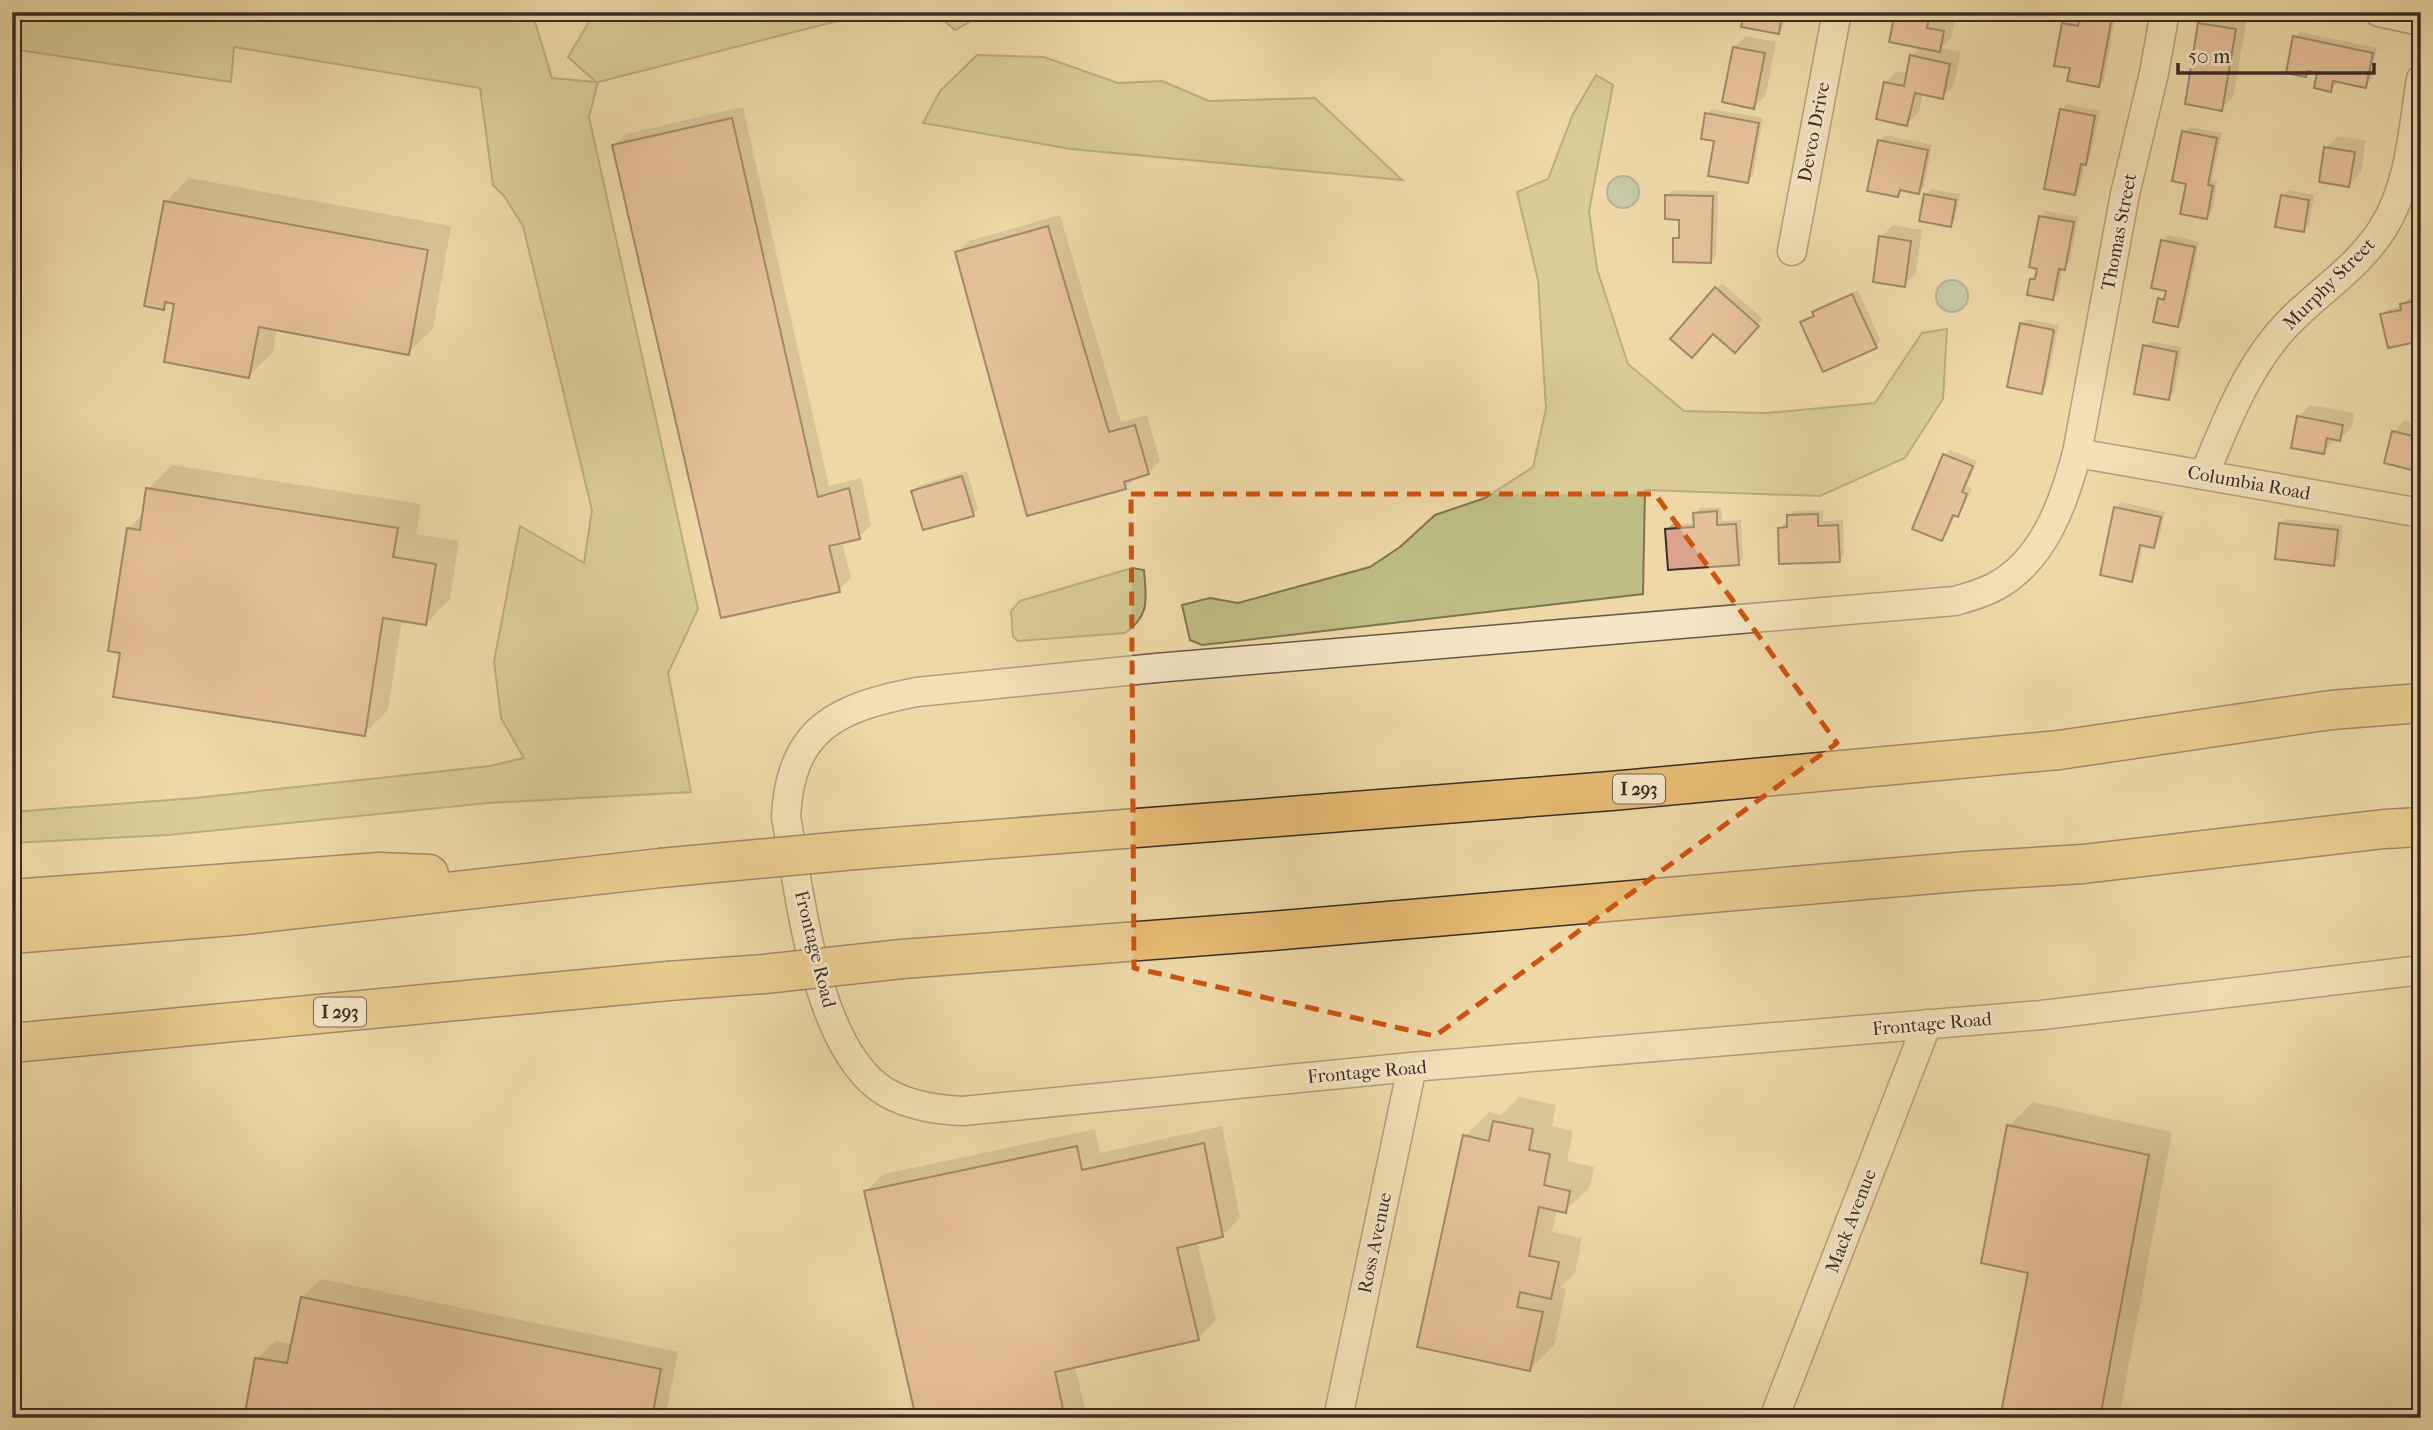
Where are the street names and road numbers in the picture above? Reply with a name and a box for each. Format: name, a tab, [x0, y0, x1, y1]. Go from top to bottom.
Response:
street label: Devco Drive	[1794, 80, 1834, 184]
street label: Thomas Street	[2097, 171, 2141, 293]
street label: Murphy Street	[2278, 233, 2380, 335]
street label: Columbia Road	[2186, 461, 2313, 505]
road number: I 293	[1613, 774, 1665, 804]
street label: Frontage Road	[790, 888, 840, 1011]
road number: I 293	[314, 998, 366, 1027]
street label: Frontage Road	[1871, 1008, 1993, 1040]
street label: Frontage Road	[1306, 1056, 1428, 1088]
street label: Mack Avenue	[1821, 1166, 1881, 1276]
street label: Ross Avenue	[1354, 1191, 1396, 1295]

